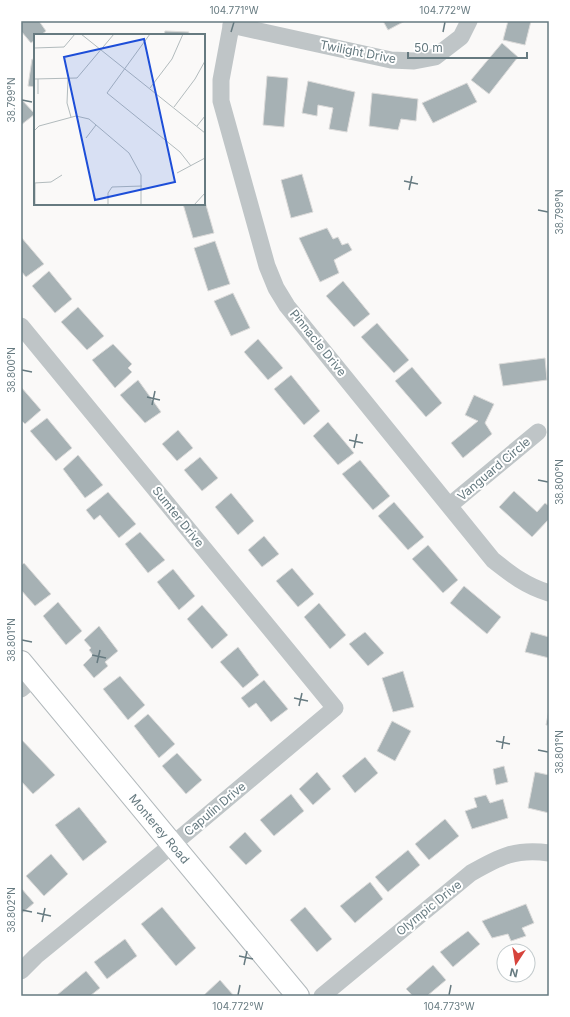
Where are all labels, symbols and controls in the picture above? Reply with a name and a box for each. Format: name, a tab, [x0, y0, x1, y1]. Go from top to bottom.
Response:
text: 104.771°W	[209, 4, 259, 16]
text: 104.772°W	[419, 4, 471, 16]
inset map	[34, 34, 205, 205]
scale bar	[408, 34, 527, 60]
street label: Twilight Drive	[319, 37, 397, 66]
text: 50 m	[414, 40, 443, 55]
text: 38.799°N	[5, 78, 17, 122]
text: 38.799°N	[553, 190, 565, 234]
street label: Pinnacle Drive	[287, 306, 350, 379]
text: 38.800°N	[5, 347, 17, 393]
street label: Vanguard Circle	[454, 434, 533, 503]
text: 38.800°N	[553, 459, 565, 505]
street label: Sumter Drive	[149, 483, 207, 550]
text: 38.801°N	[5, 618, 17, 662]
text: 38.801°N	[553, 730, 565, 774]
street label: Capulin Drive	[181, 778, 249, 839]
street label: Monterey Road	[126, 791, 193, 866]
street label: Olympic Drive	[393, 877, 464, 939]
text: 38.802°N	[5, 887, 17, 933]
north arrow	[496, 943, 536, 983]
text: N	[508, 965, 519, 981]
text: 104.772°W	[212, 1000, 264, 1012]
text: 104.773°W	[423, 1000, 475, 1012]

